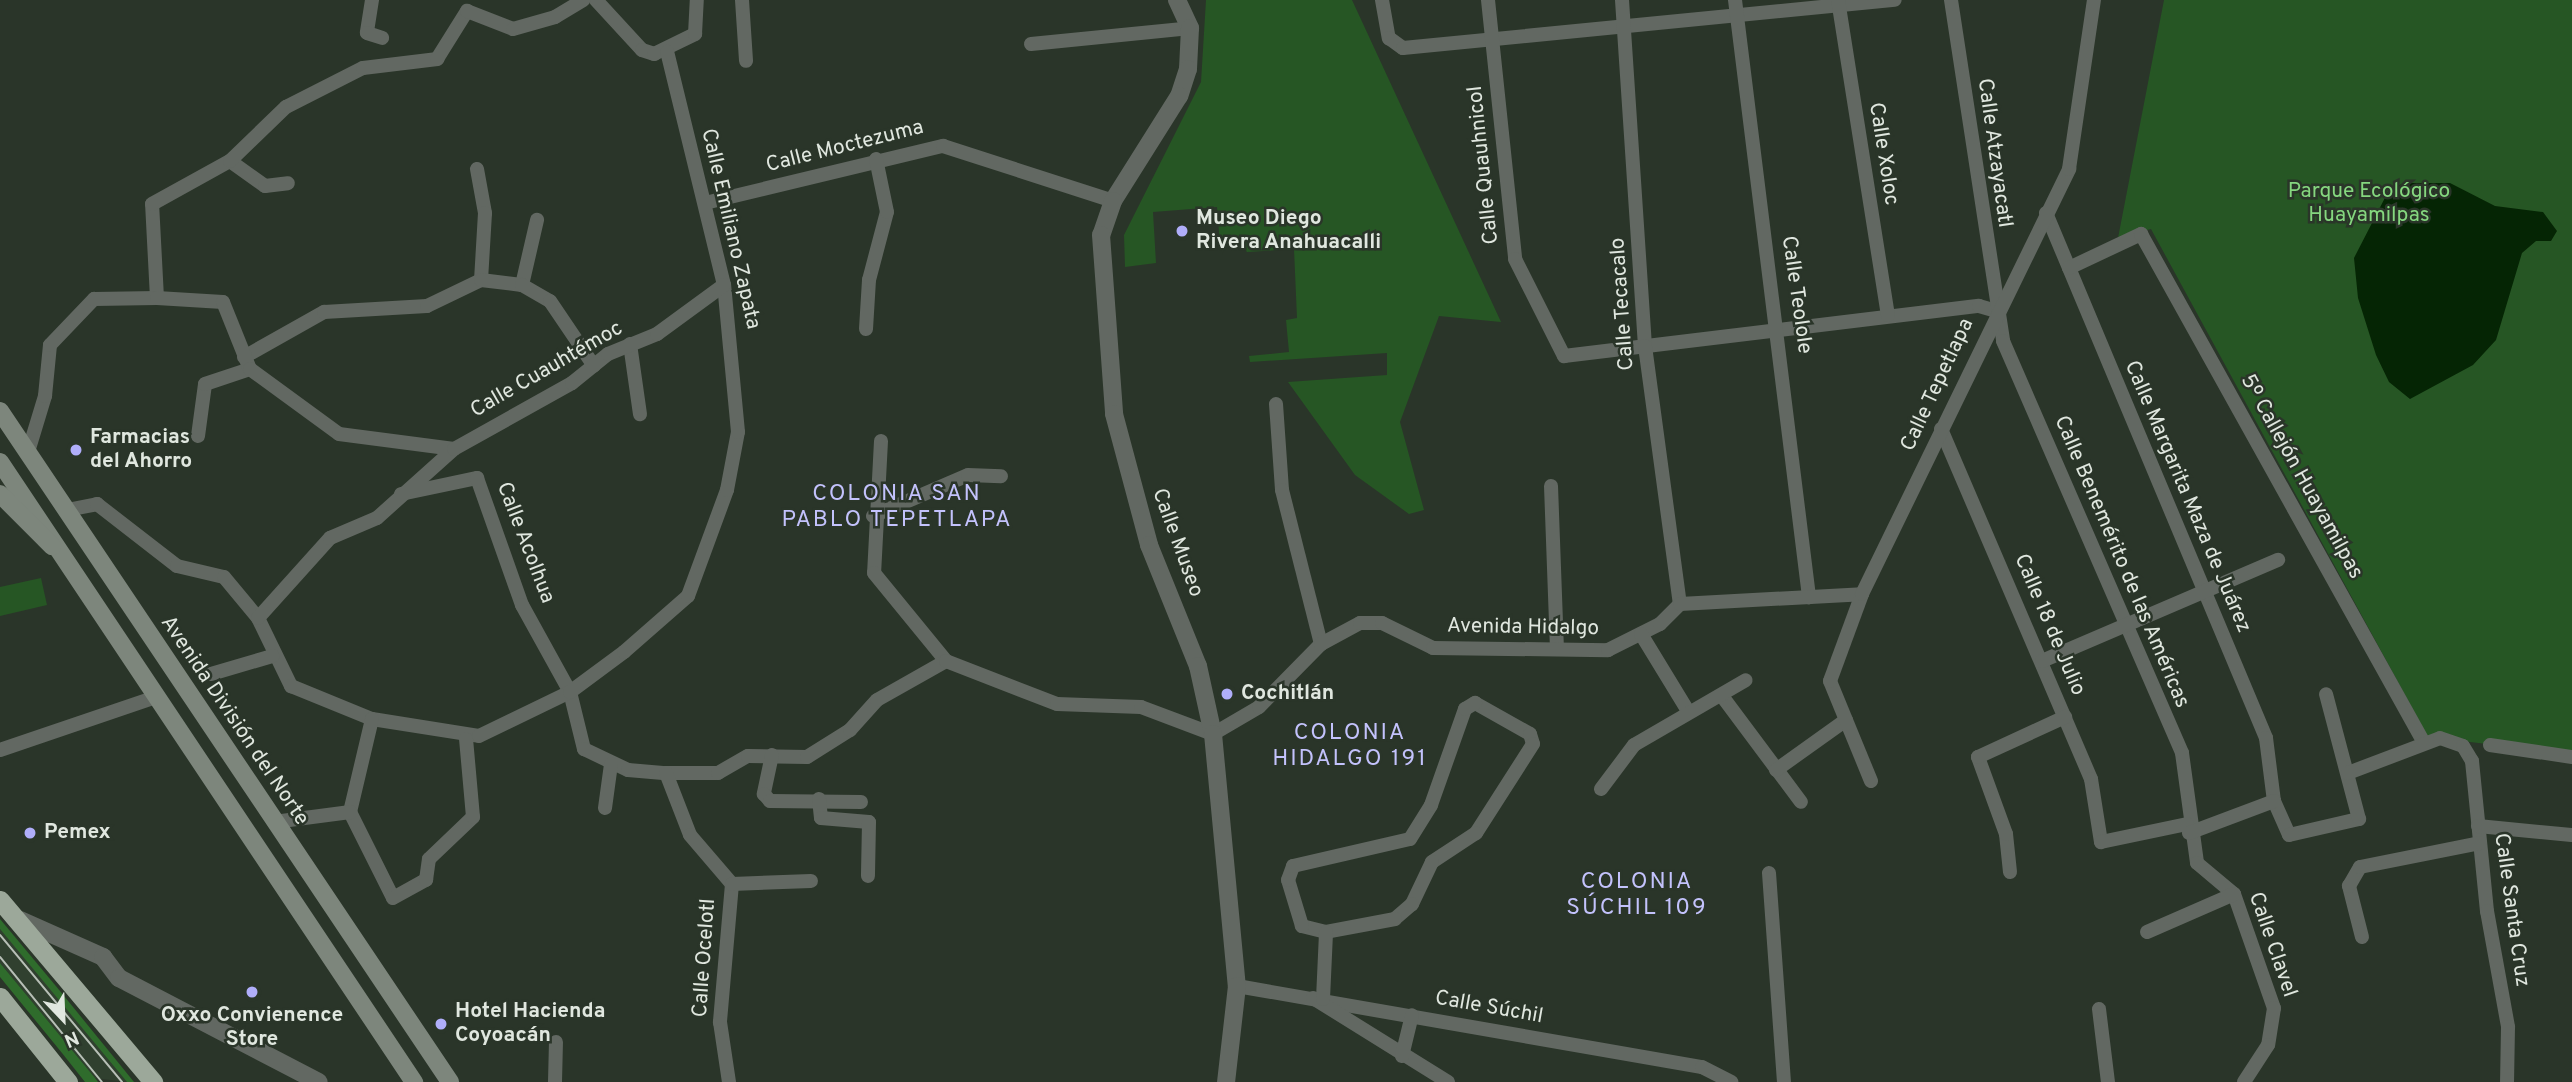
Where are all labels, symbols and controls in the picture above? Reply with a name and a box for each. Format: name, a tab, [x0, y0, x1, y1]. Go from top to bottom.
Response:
street label: Calle Atzayacatl	[1971, 76, 2017, 230]
street label: Calle Quauhnicol	[1463, 85, 1505, 245]
street label: Calle Xoloc	[1862, 101, 1904, 207]
street label: Calle Moctezuma	[764, 115, 926, 179]
street label: Calle Emiliano Zapata	[695, 126, 765, 332]
park label: Parque Ecológico Huayamilpas	[2288, 179, 2450, 229]
place label: Museo Diego Rivera Anahuacalli	[1196, 206, 1382, 256]
marker: Museo Diego Rivera Anahuacalli	[1174, 223, 1190, 239]
street label: Calle Teolole	[1775, 234, 1817, 356]
street label: Calle Tecacalo	[1606, 236, 1640, 372]
street label: Calle Tepetlapa	[1896, 314, 1980, 456]
street label: Calle Cuauhtémoc	[466, 316, 628, 424]
street label: Calle Margarita Maza de Juárez	[2118, 357, 2256, 637]
street label: 5º Callejón Huayamilpas	[2234, 370, 2368, 584]
street label: Calle Benemérito de las Américas	[2048, 412, 2194, 712]
place label: Farmacias del Ahorro	[90, 425, 193, 475]
marker: Farmacias del Ahorro	[68, 442, 84, 458]
street label: Calle Acolhua	[490, 478, 560, 608]
district label: COLONIA SAN PABLO TEPETLAPA	[783, 481, 1011, 535]
street label: Calle Museo	[1146, 485, 1208, 601]
street label: Calle 18 de Julio	[2008, 550, 2090, 700]
street label: Avenida División del Norte	[154, 611, 314, 831]
street label: Avenida Hidalgo	[1447, 614, 1599, 642]
place label: Cochitlán	[1241, 681, 1334, 707]
marker: Cochitlán	[1219, 686, 1235, 702]
district label: COLONIA HIDALGO 191	[1274, 720, 1426, 774]
place label: Pemex	[44, 820, 111, 846]
marker: Pemex	[22, 825, 38, 841]
street label: Calle Santa Cruz	[2488, 832, 2534, 988]
district label: COLONIA SÚCHIL 109	[1567, 869, 1707, 923]
street label: Calle Clavel	[2242, 889, 2302, 1001]
street label: Calle Ocelotl	[688, 898, 722, 1018]
north arrow	[28, 984, 98, 1054]
marker: Oxxo Convienence Store	[244, 984, 260, 1000]
street label: Calle Súchil	[1433, 986, 1545, 1030]
place label: Hotel Hacienda Coyoacán	[455, 999, 605, 1049]
place label: Oxxo Convienence Store	[161, 1003, 343, 1053]
marker: Hotel Hacienda Coyoacán	[433, 1016, 449, 1032]
text: N	[60, 1025, 82, 1052]

